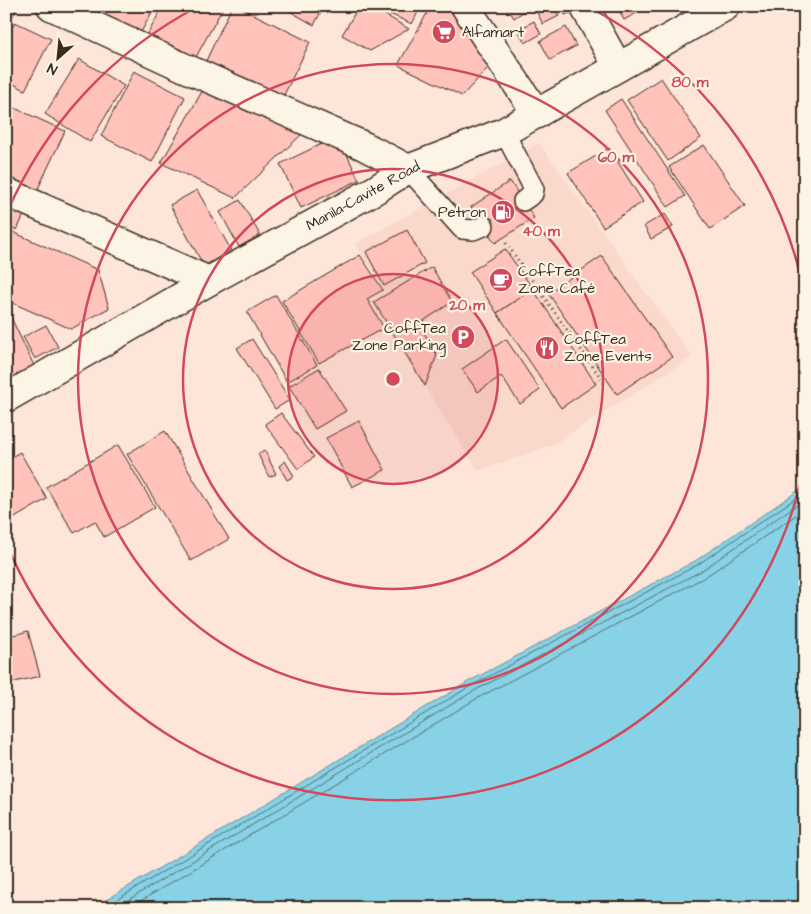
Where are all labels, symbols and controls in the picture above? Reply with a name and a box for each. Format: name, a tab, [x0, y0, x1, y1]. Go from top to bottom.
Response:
supermarket icon: Alfamart	[431, 19, 457, 45]
place label: Alfamart	[462, 22, 524, 43]
north arrow	[32, 32, 82, 82]
text: N	[44, 58, 61, 80]
text: 80 m	[672, 72, 709, 93]
text: 60 m	[598, 147, 635, 168]
street label: Manila-Cavite Road	[302, 156, 424, 236]
fuel station icon: Petron	[490, 199, 516, 225]
place label: Petron	[438, 202, 486, 223]
text: 40 m	[522, 221, 560, 242]
place label: CoffTea Zone Café	[518, 261, 595, 299]
cafe icon: CoffTea Zone Café	[488, 267, 514, 293]
text: 20 m	[448, 295, 485, 316]
place label: CoffTea Zone Parking	[352, 318, 446, 357]
parking icon: CoffTea Zone Parking	[450, 324, 476, 350]
place label: CoffTea Zone Events	[564, 329, 652, 367]
restaurant icon: CoffTea Zone Events	[534, 335, 560, 361]
centre of rings	[384, 370, 402, 388]

